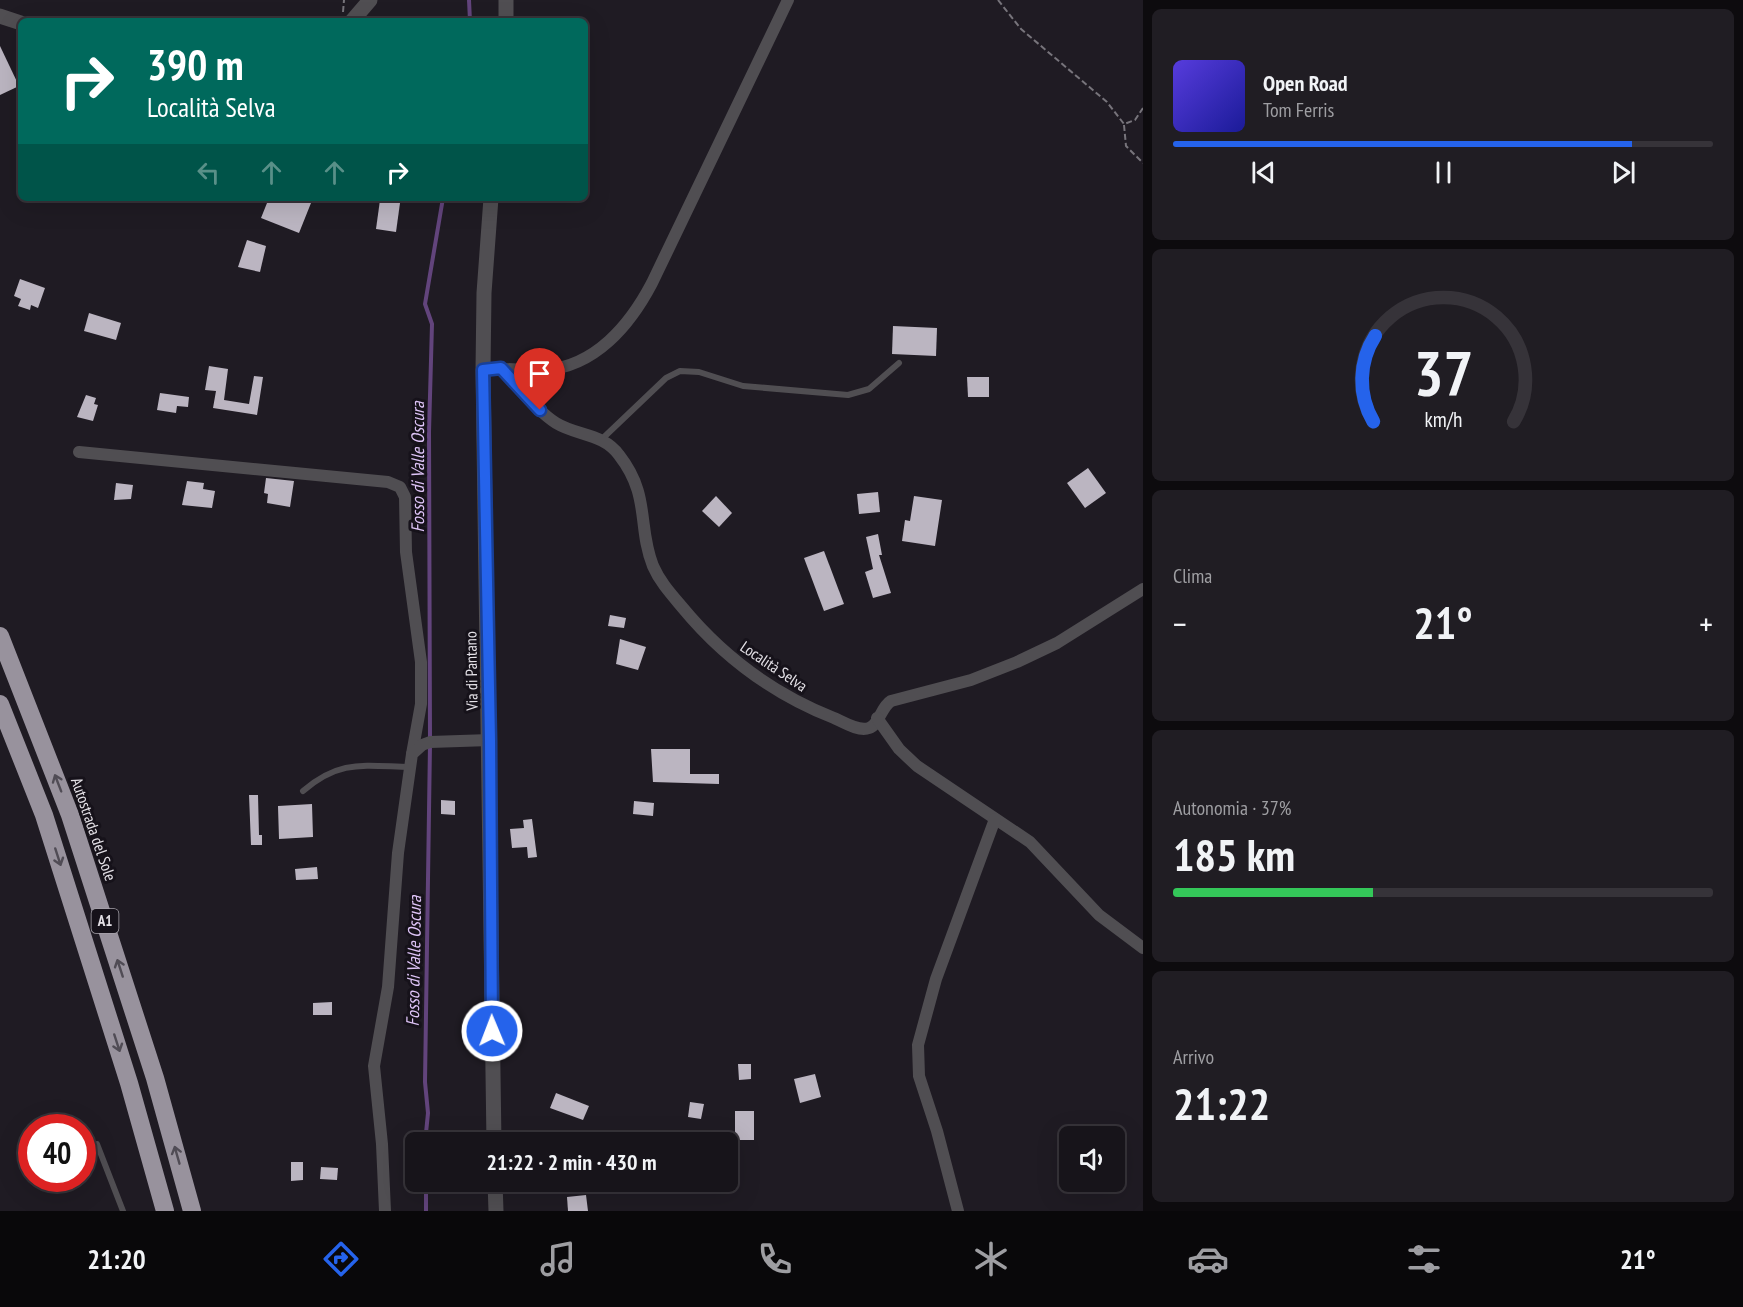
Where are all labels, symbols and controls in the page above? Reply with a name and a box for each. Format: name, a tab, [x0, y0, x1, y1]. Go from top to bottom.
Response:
text: 390 m	[147, 37, 244, 92]
icon: right	[48, 42, 126, 120]
text: Open Road	[1263, 69, 1348, 97]
text: Località Selva	[147, 90, 275, 124]
text: Tom Ferris	[1263, 97, 1334, 123]
icon: left	[192, 156, 225, 189]
icon: ahead	[255, 156, 288, 189]
icon: ahead	[318, 156, 351, 189]
icon: right	[381, 156, 414, 189]
icon: previous	[1247, 156, 1280, 189]
icon: pause	[1427, 156, 1460, 189]
icon: next	[1607, 156, 1640, 189]
text: 37	[1413, 332, 1473, 413]
pin	[514, 348, 565, 410]
icon: arrive	[523, 357, 556, 390]
water label: Fosso di Valle Oscura	[406, 401, 429, 532]
text: km/h	[1424, 406, 1462, 434]
text: Clima	[1173, 563, 1212, 589]
text: 21°	[1413, 593, 1473, 651]
text: −	[1173, 602, 1187, 645]
text: +	[1699, 602, 1713, 645]
street label: Via di Pantano	[460, 631, 482, 712]
street label: Località Selva	[737, 636, 811, 696]
one-way arrow	[52, 775, 63, 793]
street label: Autostrada del Sole	[67, 775, 121, 883]
text: Autonomia · 37%	[1173, 795, 1291, 821]
text: 185 km	[1173, 825, 1295, 883]
one-way arrow	[53, 847, 64, 866]
water label: Fosso di Valle Oscura	[401, 895, 426, 1027]
road number: A1	[92, 909, 118, 933]
one-way arrow	[114, 959, 125, 978]
position arrow	[460, 999, 524, 1063]
one-way arrow	[112, 1033, 123, 1052]
text: Arrivo	[1173, 1044, 1214, 1070]
text: 21:22	[1173, 1074, 1270, 1132]
speed limit sign: 40	[18, 1114, 96, 1192]
map controls	[1059, 1126, 1125, 1192]
button: sound	[1059, 1126, 1125, 1192]
one-way arrow	[171, 1146, 182, 1165]
text: 21:22 · 2 min · 430 m	[486, 1148, 657, 1176]
icon: directions	[320, 1238, 362, 1280]
icon: music	[537, 1238, 579, 1280]
icon: phone	[754, 1238, 796, 1280]
icon: climate	[970, 1238, 1012, 1280]
icon: car	[1187, 1238, 1229, 1280]
icon: filters	[1403, 1238, 1445, 1280]
text: 21:20	[87, 1242, 146, 1276]
text: 21°	[1620, 1242, 1656, 1276]

